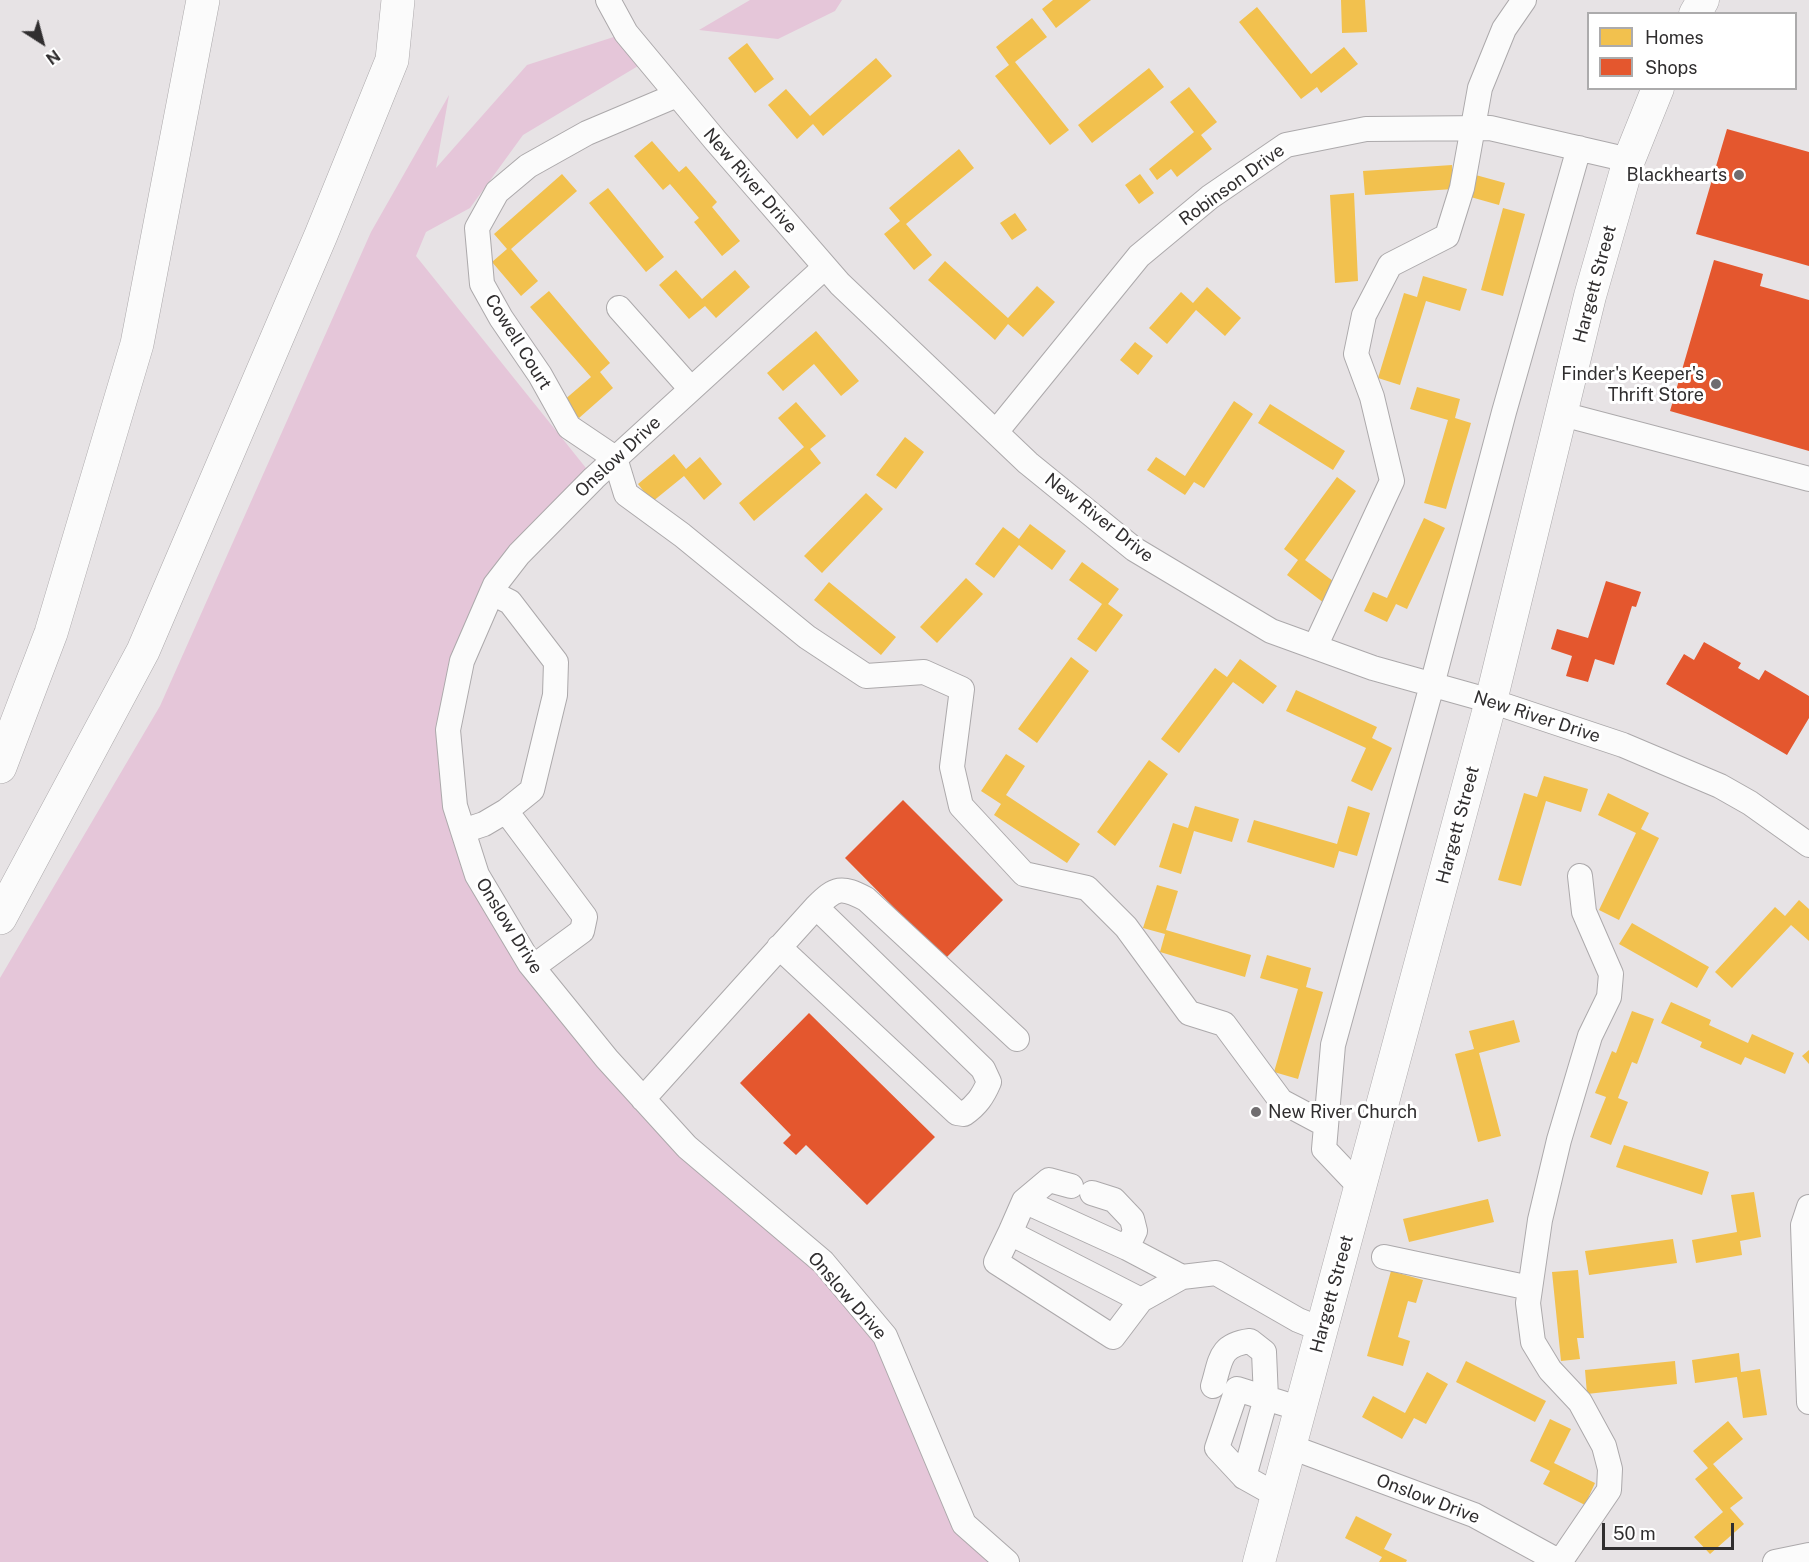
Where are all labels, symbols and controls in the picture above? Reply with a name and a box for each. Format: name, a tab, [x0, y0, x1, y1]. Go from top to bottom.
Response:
north arrow	[12, 12, 72, 72]
legend	[1587, 12, 1797, 90]
text: Homes	[1645, 27, 1704, 48]
text: N	[42, 46, 64, 68]
text: Shops	[1645, 57, 1697, 78]
street label: New River Drive	[699, 124, 801, 238]
street label: Robinson Drive	[1175, 140, 1289, 230]
place label: Blackhearts	[1627, 164, 1727, 186]
marker: Blackhearts	[1732, 168, 1746, 182]
street label: Hargett Street	[1569, 223, 1621, 345]
street label: Cowell Court	[480, 290, 556, 394]
place label: Finder's Keeper's Thrift Store	[1561, 363, 1704, 406]
marker: Finder's Keeper's Thrift Store	[1709, 377, 1723, 391]
street label: Onslow Drive	[571, 412, 665, 502]
street label: New River Drive	[1040, 469, 1158, 567]
street label: New River Drive	[1471, 686, 1603, 748]
street label: Hargett Street	[1432, 764, 1484, 886]
street label: Onslow Drive	[471, 874, 547, 978]
place label: New River Church	[1268, 1101, 1417, 1123]
marker: New River Church	[1249, 1105, 1263, 1119]
street label: Hargett Street	[1306, 1233, 1358, 1355]
street label: Onslow Drive	[803, 1248, 891, 1344]
street label: Onslow Drive	[1373, 1469, 1483, 1529]
scale bar	[1605, 1511, 1737, 1549]
text: 50 m	[1613, 1523, 1656, 1544]

